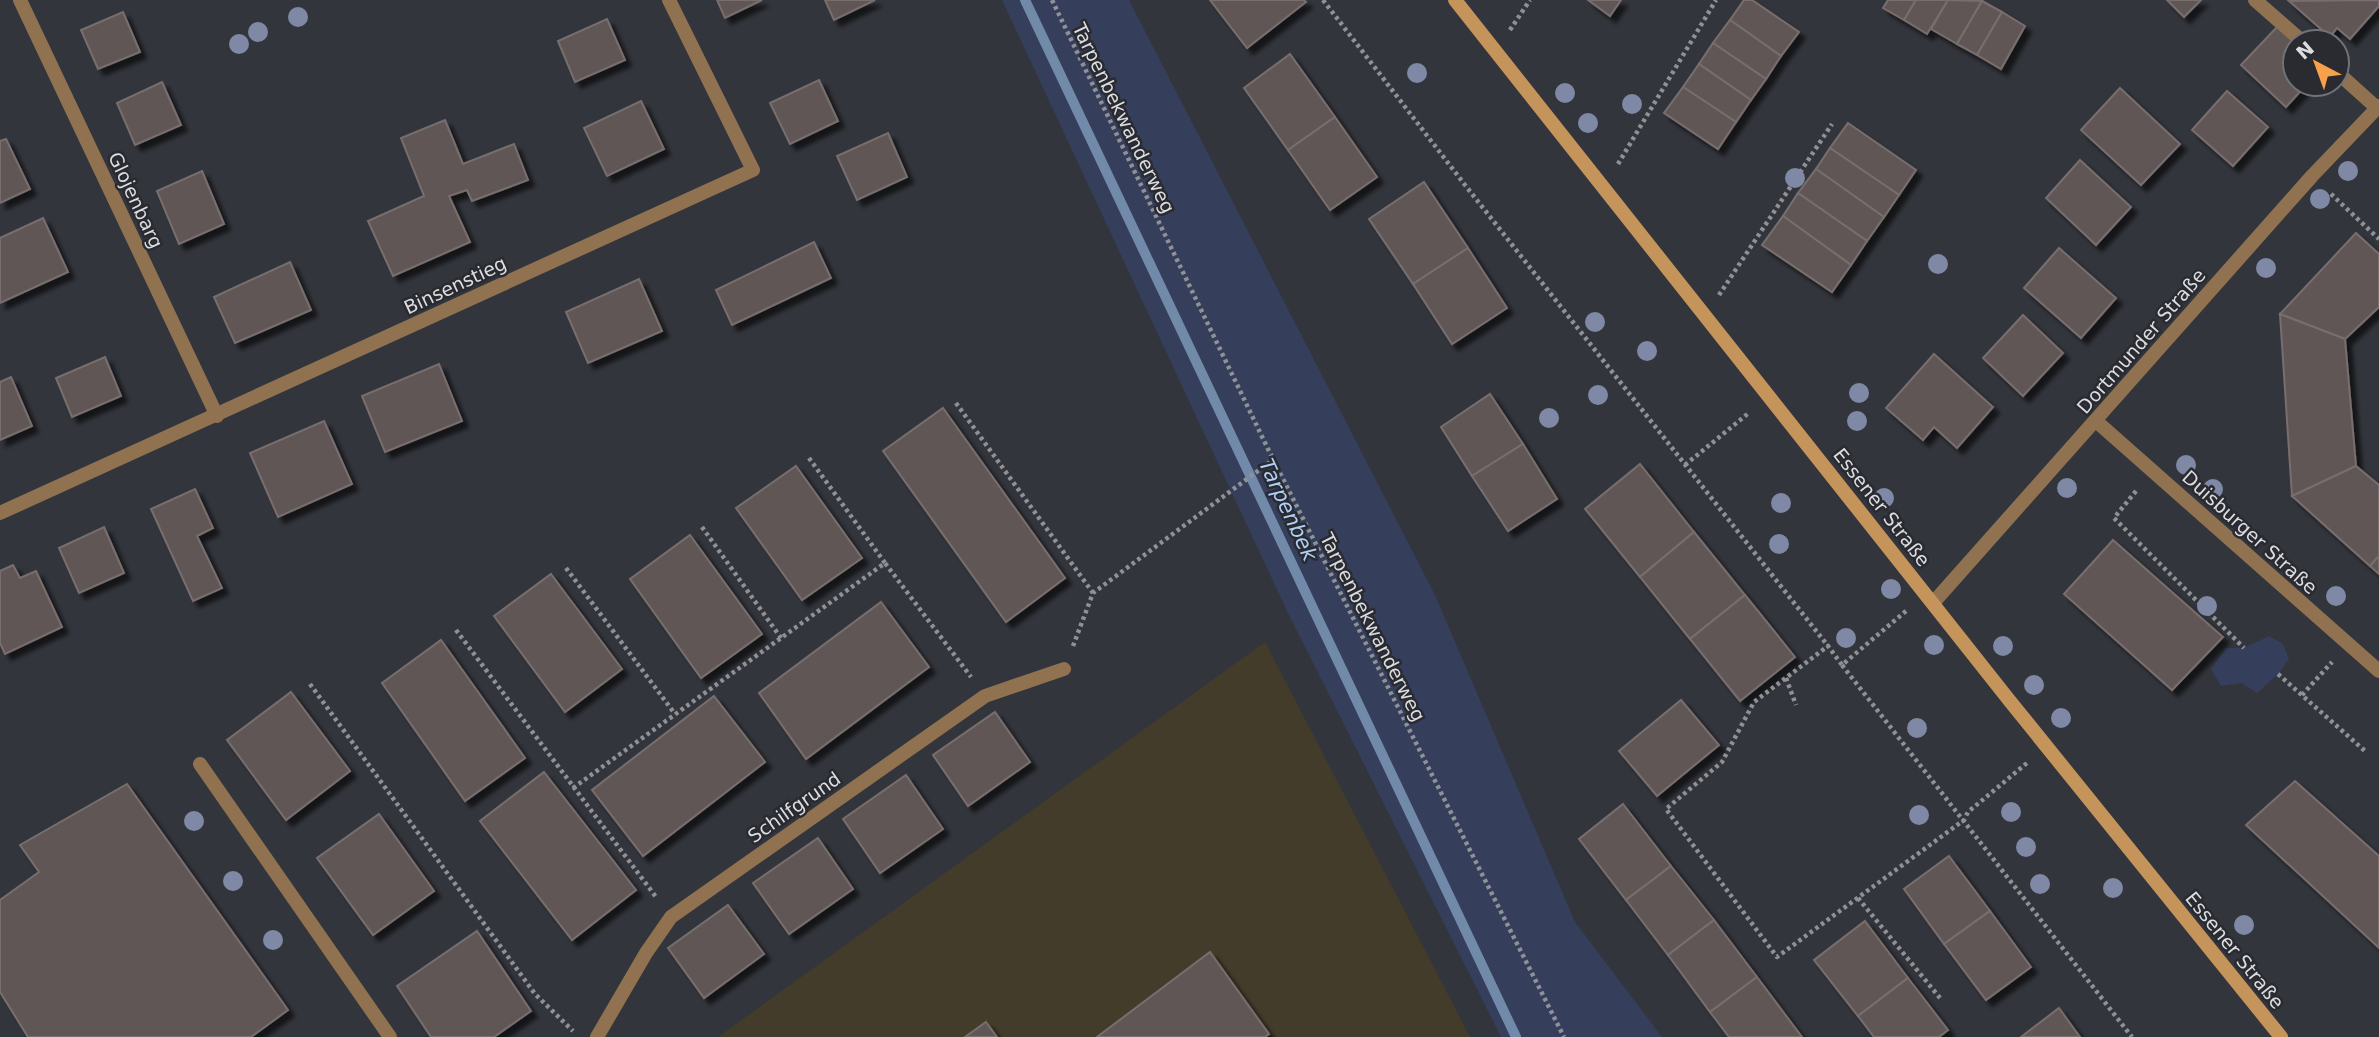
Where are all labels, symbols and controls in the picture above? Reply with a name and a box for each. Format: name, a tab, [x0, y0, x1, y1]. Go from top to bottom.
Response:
street label: Tarpenbekwanderweg	[1068, 19, 1180, 217]
north arrow	[2281, 28, 2351, 98]
text: N	[2292, 37, 2318, 64]
street label: Glojenbarg	[104, 148, 168, 252]
street label: Binsenstieg	[400, 252, 510, 318]
street label: Dortmunder Straße	[2072, 264, 2210, 418]
street label: Essener Straße	[1829, 444, 1935, 570]
water label: Tarpenbek	[1254, 455, 1322, 566]
street label: Duisburger Straße	[2178, 466, 2322, 598]
street label: Tarpenbekwanderweg	[1315, 528, 1430, 725]
street label: Schilfgrund	[744, 767, 844, 847]
street label: Essener Straße	[2181, 887, 2289, 1013]

